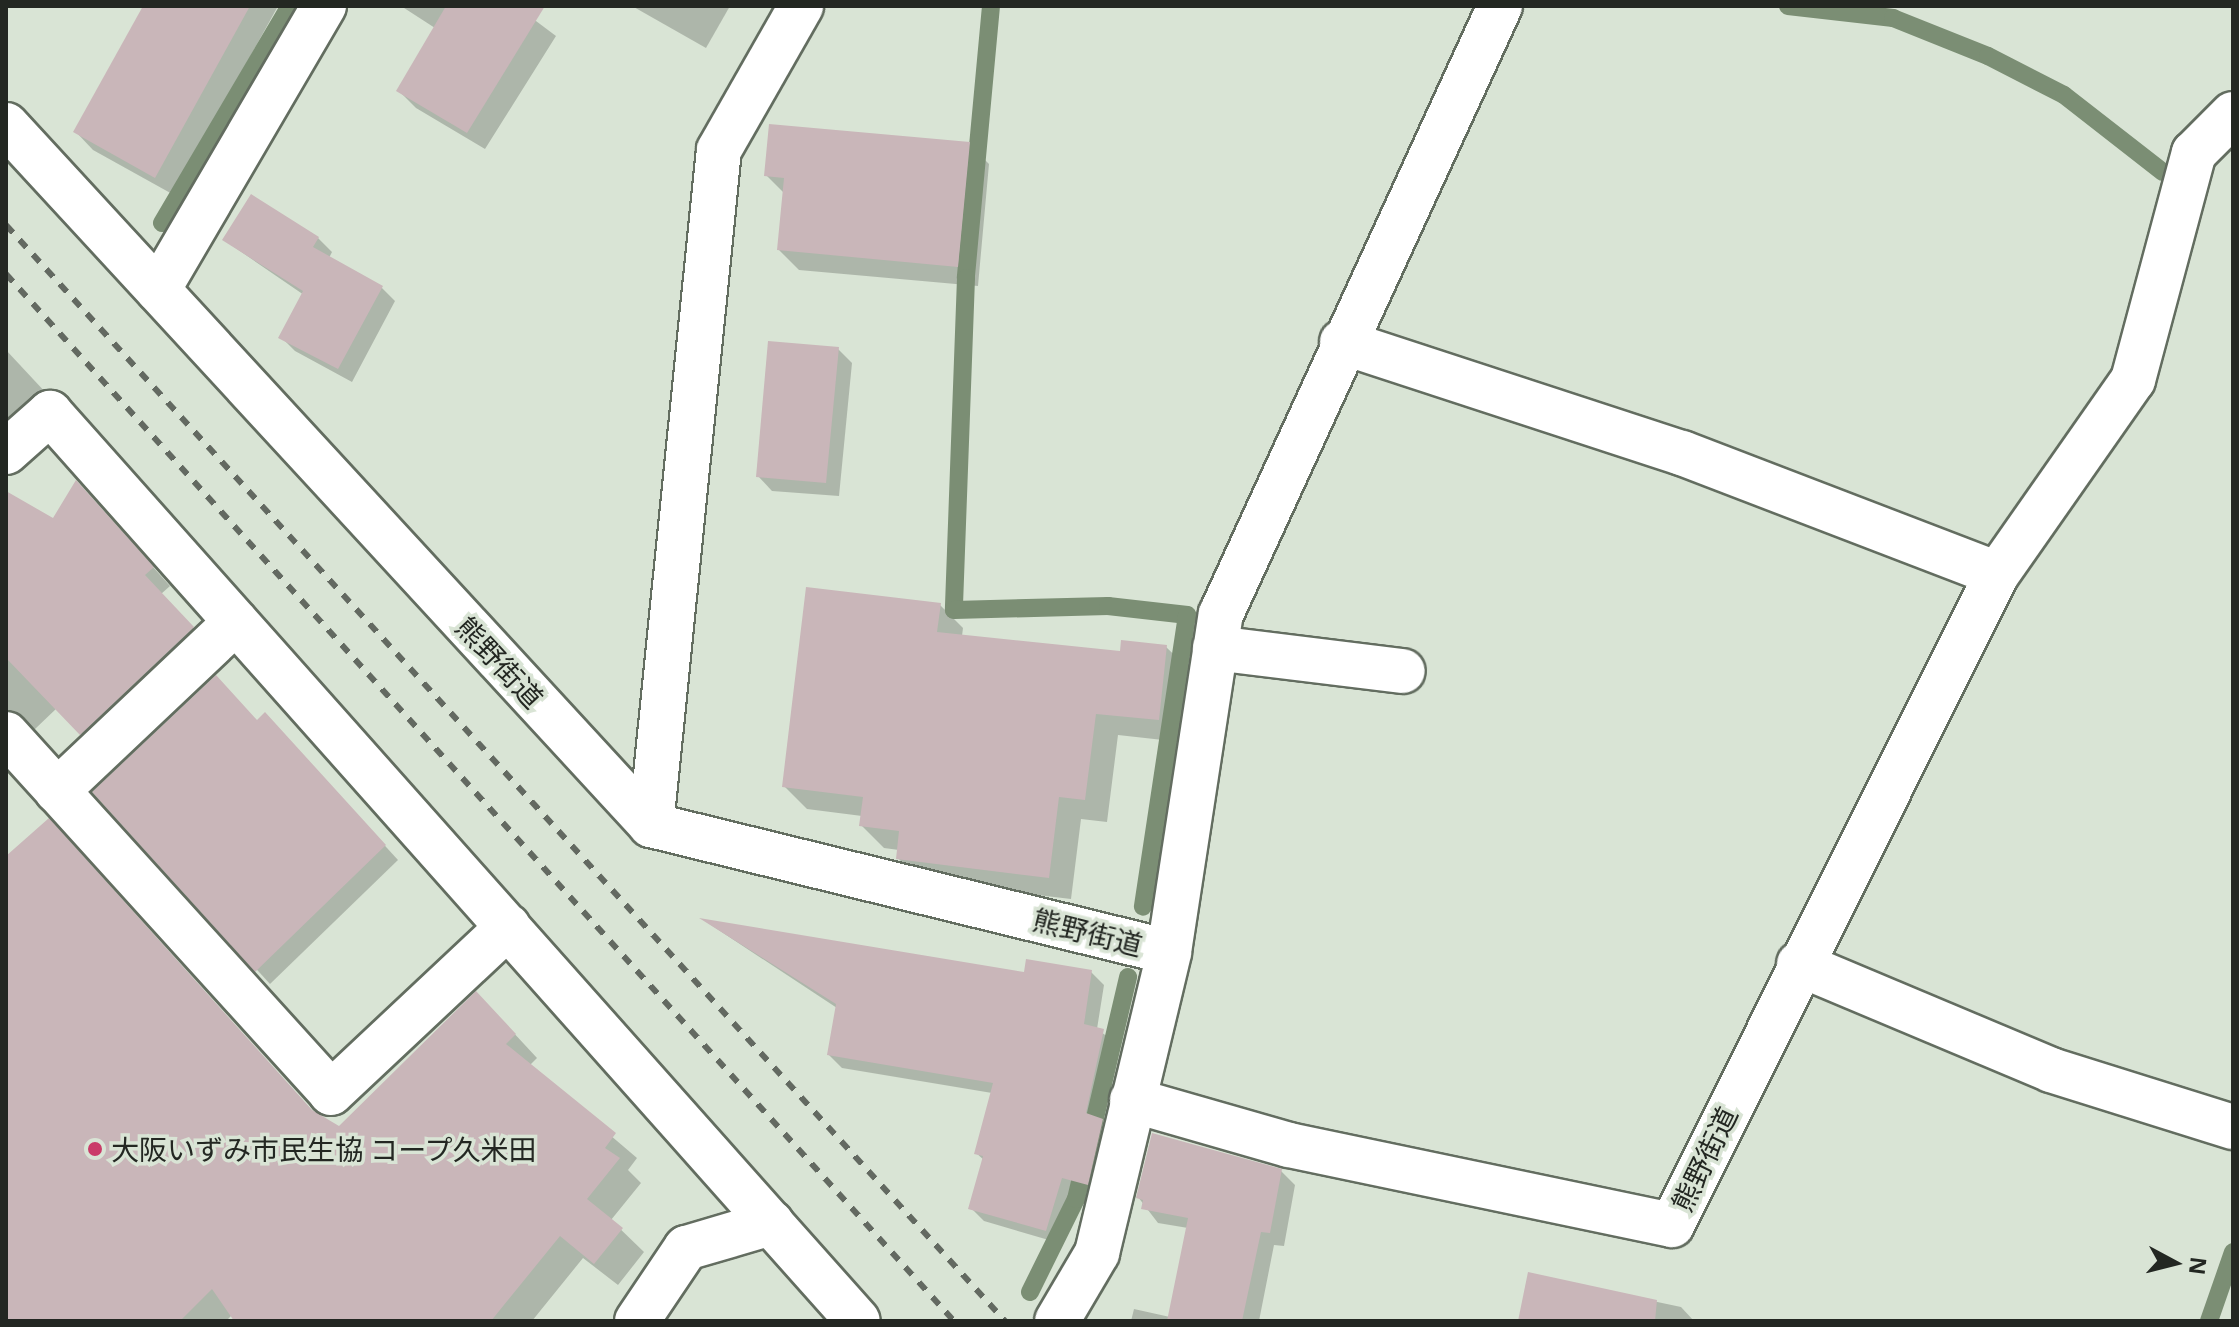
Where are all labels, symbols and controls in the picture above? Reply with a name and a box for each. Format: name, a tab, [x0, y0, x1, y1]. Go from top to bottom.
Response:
street label: 熊野街道	[450, 610, 550, 714]
street label: 熊野街道	[1030, 902, 1146, 962]
street label: 熊野街道	[1664, 1101, 1744, 1217]
place label: 大阪いずみ市民生協 コープ久米田	[111, 1132, 538, 1166]
marker: 大阪いずみ市民生協 コープ久米田	[86, 1140, 104, 1158]
north arrow	[2135, 1223, 2215, 1303]
text: N	[2183, 1255, 2215, 1277]

